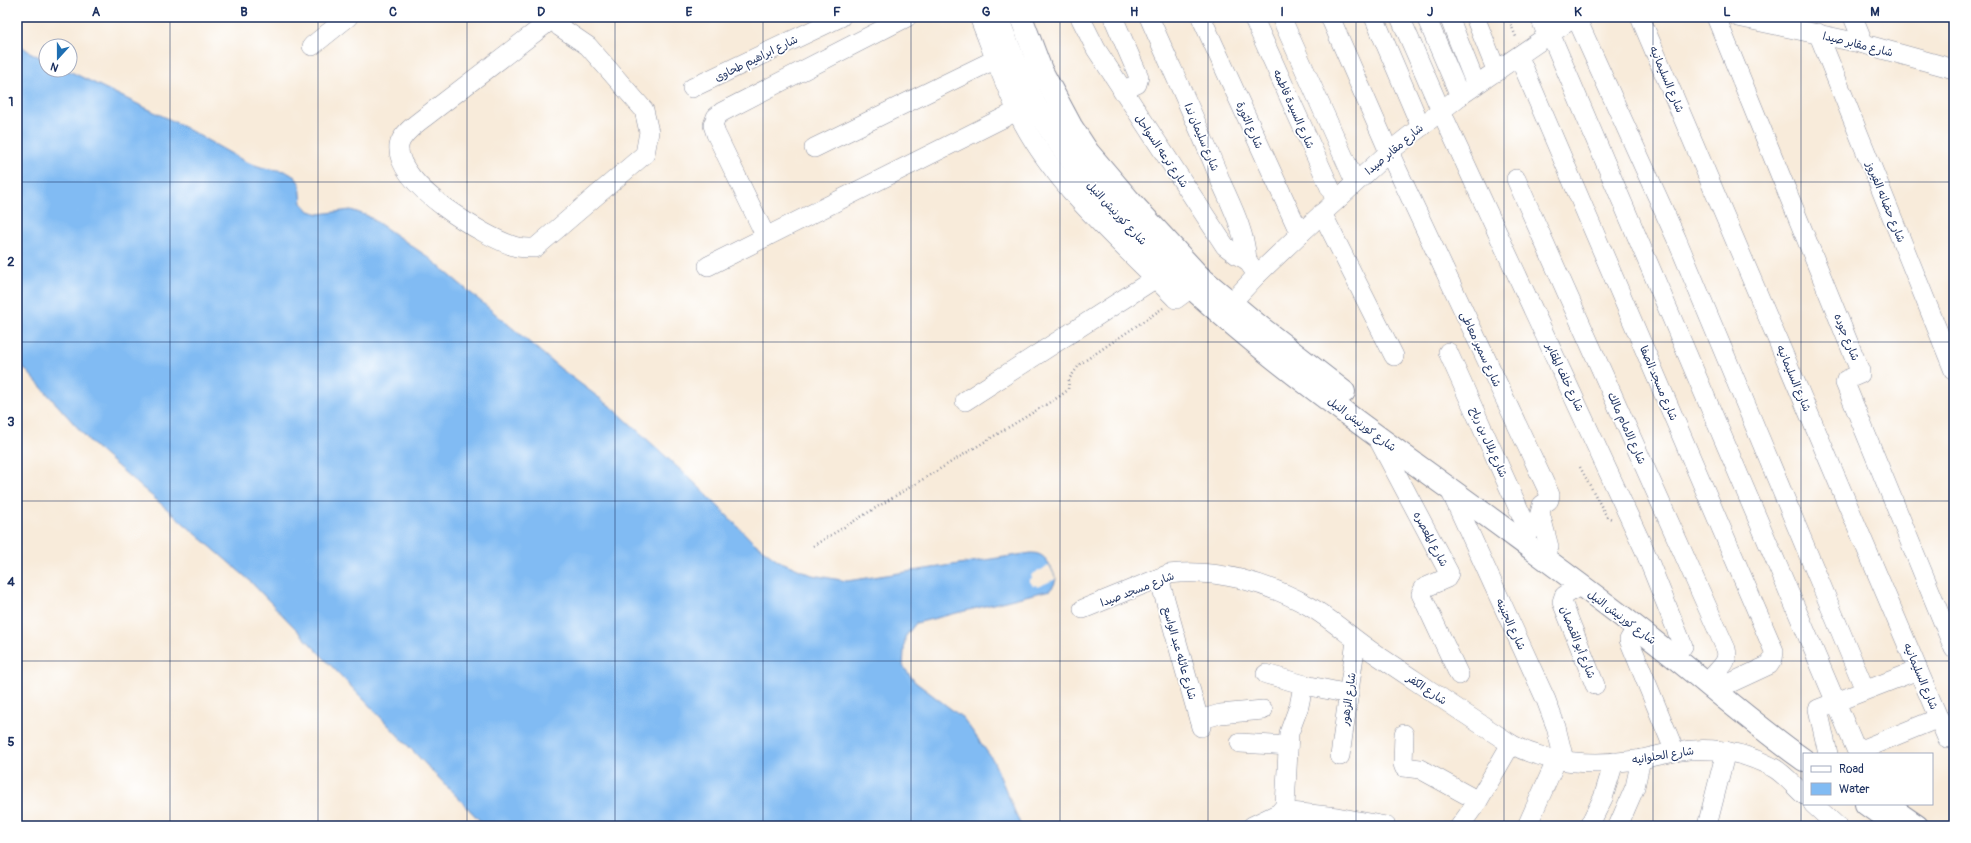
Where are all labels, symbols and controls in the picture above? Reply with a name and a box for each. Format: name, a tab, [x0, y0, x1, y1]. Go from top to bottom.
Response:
text: A	[92, 4, 101, 20]
text: B	[240, 4, 248, 20]
text: C	[389, 4, 397, 20]
text: D	[537, 4, 545, 20]
text: E	[686, 4, 693, 20]
text: F	[833, 4, 841, 20]
text: G	[982, 4, 991, 20]
text: H	[1130, 4, 1138, 20]
text: I	[1280, 4, 1284, 20]
text: J	[1427, 4, 1433, 20]
text: K	[1574, 4, 1582, 20]
text: L	[1723, 4, 1731, 20]
text: M	[1870, 4, 1880, 20]
street label: شارع مقابر صيدا	[1821, 29, 1894, 61]
street label: شارع ابراهيم طحاوى	[712, 33, 801, 86]
north arrow	[38, 38, 78, 78]
street label: شارع السليمانيه	[1645, 44, 1686, 115]
text: N	[48, 59, 60, 74]
street label: شارع السيدة فاطمه	[1268, 68, 1317, 152]
text: 1	[8, 94, 14, 110]
street label: شارع الثورة	[1232, 100, 1266, 152]
street label: شارع سليمان ندا	[1180, 101, 1222, 174]
street label: شارع ترعه السواحل	[1131, 112, 1191, 191]
street label: شارع مقابر صيدا	[1363, 121, 1427, 179]
street label: شارع حضانه الفيروز	[1861, 159, 1908, 245]
street label: شارع كورنيش النيل	[1082, 179, 1149, 249]
text: 2	[7, 254, 15, 270]
street label: شارع سمير معاطى	[1456, 310, 1504, 390]
street label: شارع جوده	[1829, 312, 1862, 363]
street label: شارع خلف المقابر	[1541, 340, 1586, 414]
street label: شارع السليمانيه	[1772, 343, 1813, 414]
street label: شارع مسجد الصفا	[1635, 344, 1680, 423]
street label: شارع الامام مالك	[1603, 390, 1648, 467]
street label: شارع كورنيش النيل	[1324, 394, 1398, 456]
street label: شارع بلال بن رباح	[1465, 405, 1510, 480]
text: 3	[7, 414, 15, 430]
street label: شارع المعصره	[1409, 509, 1451, 570]
street label: شارع مسجد صيدا	[1098, 569, 1177, 611]
text: 4	[7, 574, 15, 590]
street label: شارع كورنيش النيل	[1584, 587, 1658, 649]
street label: شارع الجنينه	[1491, 597, 1528, 653]
street label: شارع أبو القمصان	[1555, 604, 1598, 681]
street label: شارع عائله عبد الواسع	[1158, 605, 1199, 702]
street label: شارع السليمانيه	[1899, 641, 1940, 712]
street label: شارع الكفر	[1402, 671, 1449, 709]
street label: شارع الزهور	[1338, 672, 1361, 728]
text: 5	[7, 734, 15, 750]
street label: شارع الحلوانيه	[1631, 744, 1695, 769]
legend	[1803, 753, 1933, 805]
text: Road	[1839, 762, 1864, 777]
text: Water	[1839, 782, 1870, 797]

